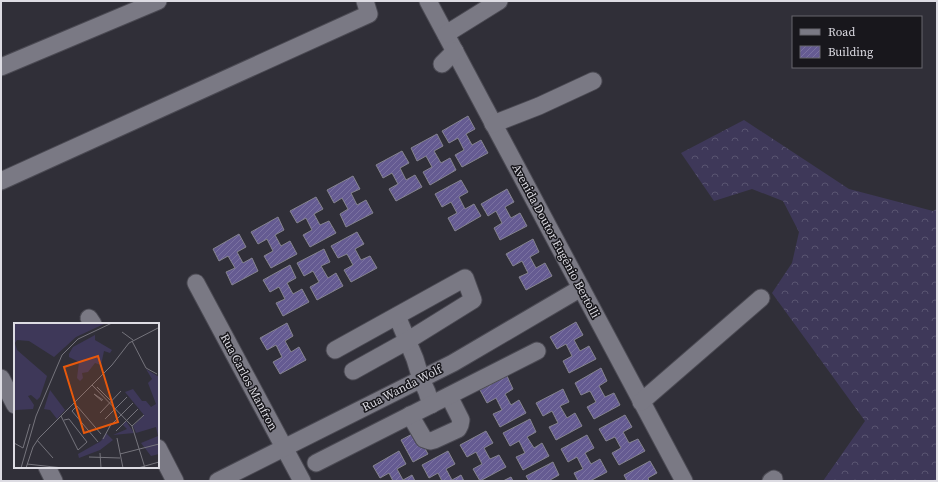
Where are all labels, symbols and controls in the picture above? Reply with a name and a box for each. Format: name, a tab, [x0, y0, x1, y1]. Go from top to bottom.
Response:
legend	[792, 16, 922, 68]
text: Road	[828, 24, 855, 40]
text: Building	[828, 44, 873, 60]
street label: Avenida Doutor Eugênio Bertolli	[508, 161, 604, 321]
inset map	[14, 323, 159, 468]
street label: Rua Carlos Manfron	[217, 331, 281, 433]
street label: Rua Wanda Wolf	[359, 360, 446, 415]

